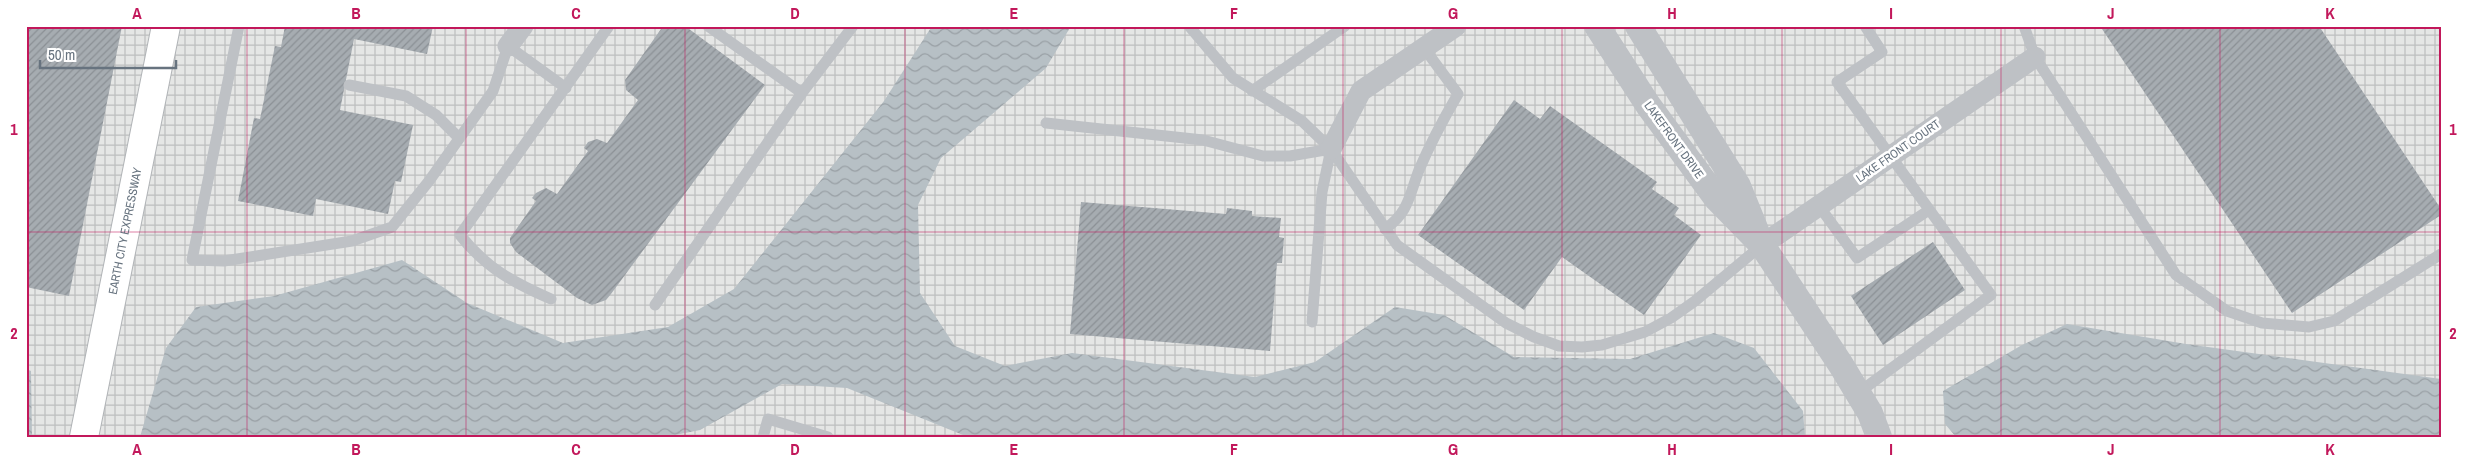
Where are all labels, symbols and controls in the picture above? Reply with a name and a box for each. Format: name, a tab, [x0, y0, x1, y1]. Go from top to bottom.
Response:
text: A	[132, 2, 142, 24]
text: B	[351, 2, 361, 24]
text: C	[571, 2, 581, 24]
text: D	[790, 2, 800, 24]
text: E	[1010, 2, 1019, 24]
text: F	[1230, 2, 1238, 24]
text: G	[1448, 2, 1458, 24]
text: H	[1667, 2, 1677, 24]
text: I	[1889, 2, 1893, 24]
text: J	[2107, 2, 2115, 24]
text: K	[2325, 2, 2335, 24]
scale bar	[40, 38, 176, 70]
text: 50 m	[48, 44, 75, 65]
street label: LAKEFRONT DRIVE	[1641, 98, 1707, 182]
street label: LAKE FRONT COURT	[1853, 116, 1943, 186]
text: 1	[10, 118, 18, 140]
text: 1	[2449, 118, 2457, 140]
street label: EARTH CITY EXPRESSWAY	[105, 166, 146, 296]
text: 2	[10, 322, 18, 344]
text: 2	[2449, 322, 2457, 344]
text: A	[132, 438, 142, 460]
text: B	[351, 438, 361, 460]
text: C	[571, 438, 581, 460]
text: D	[790, 438, 800, 460]
text: E	[1010, 438, 1019, 460]
text: F	[1230, 438, 1238, 460]
text: G	[1448, 438, 1458, 460]
text: H	[1667, 438, 1677, 460]
text: I	[1889, 438, 1893, 460]
text: J	[2107, 438, 2115, 460]
text: K	[2325, 438, 2335, 460]

